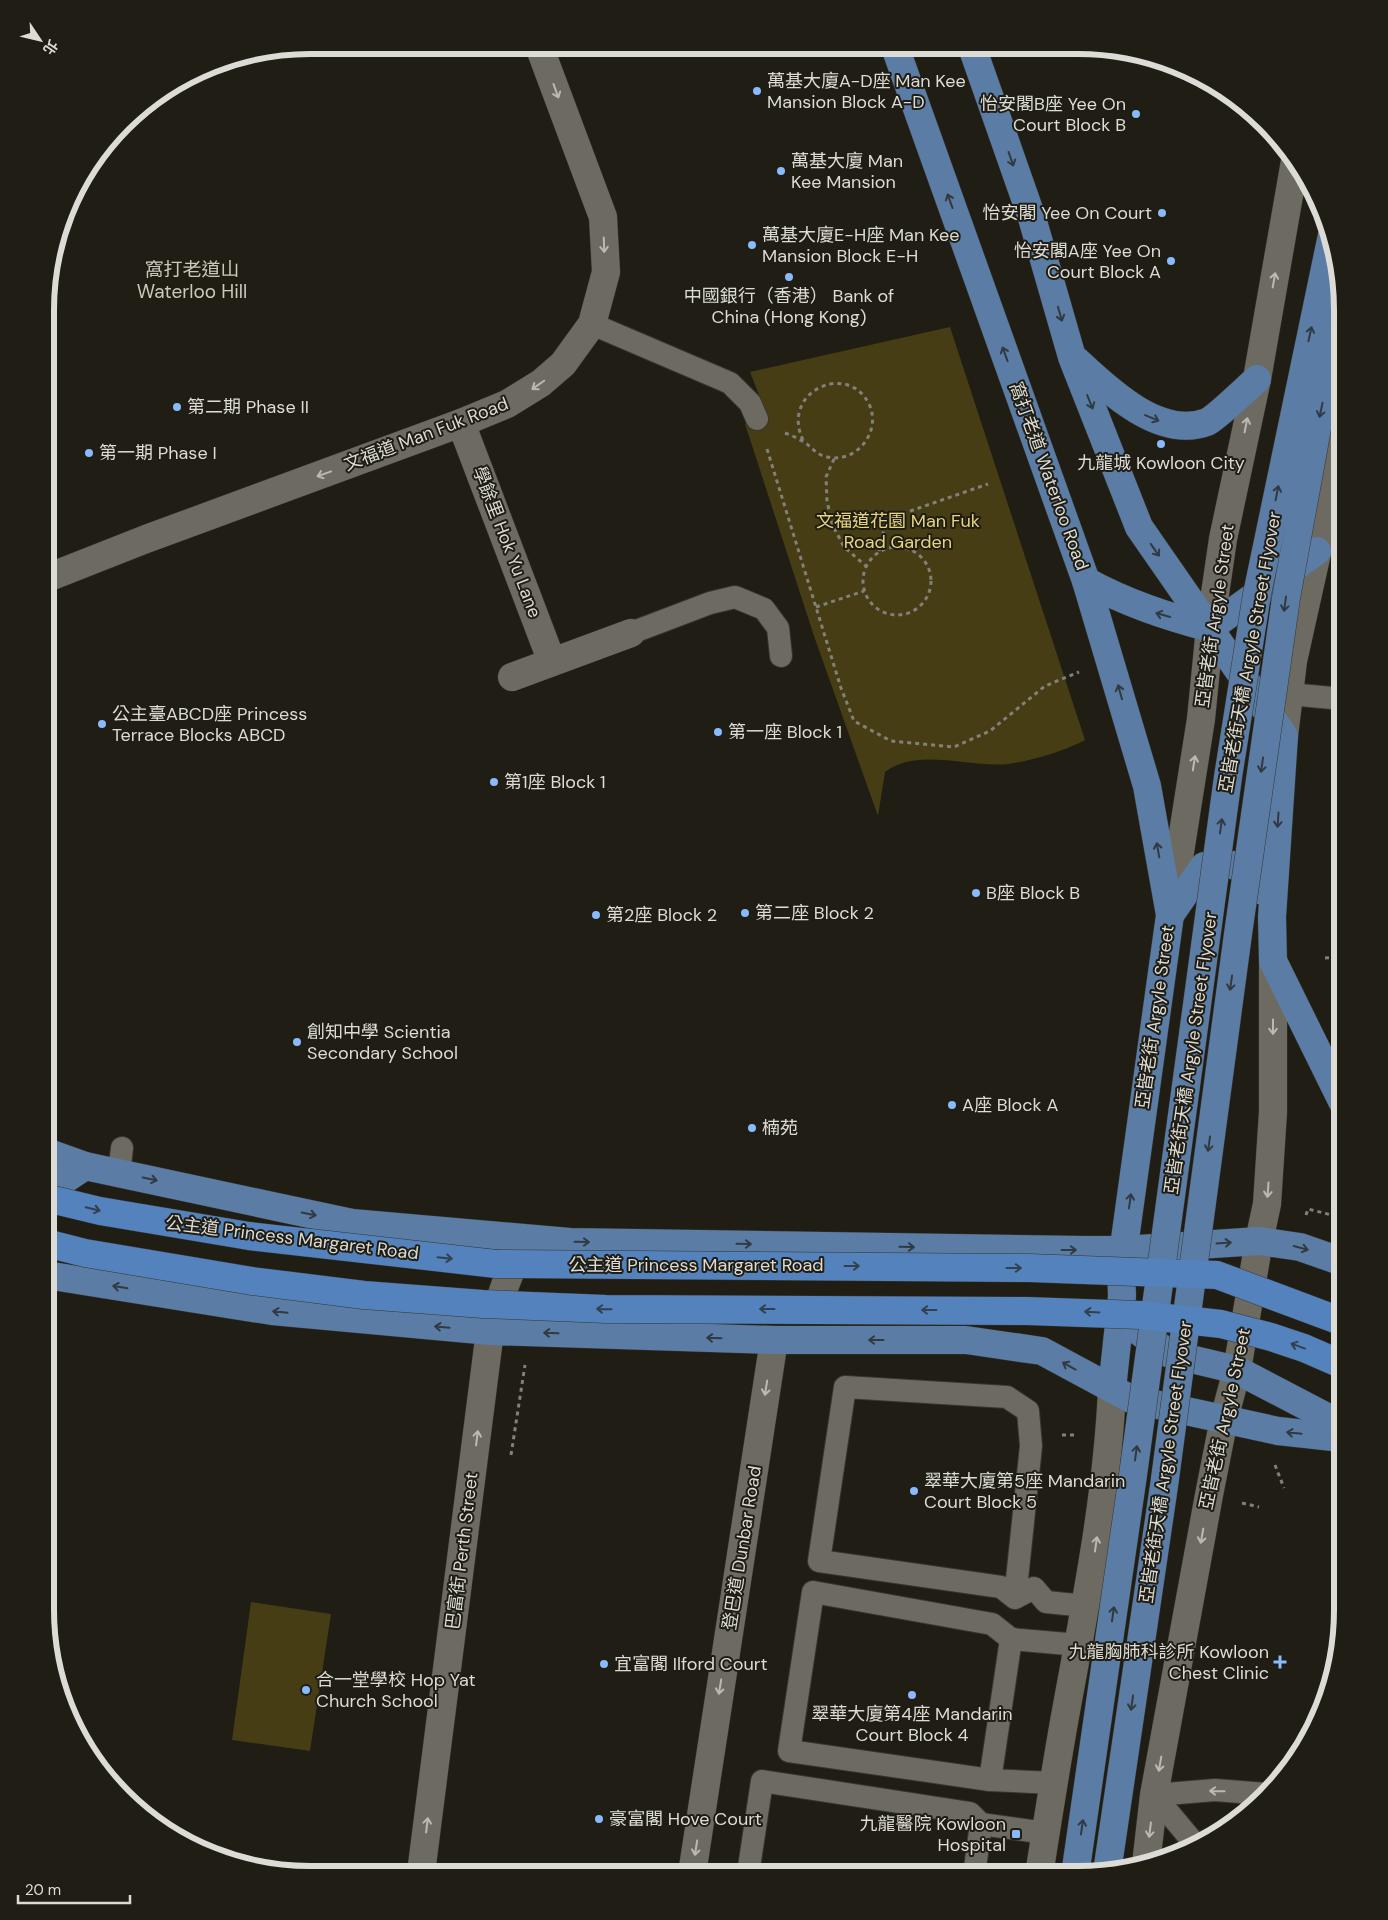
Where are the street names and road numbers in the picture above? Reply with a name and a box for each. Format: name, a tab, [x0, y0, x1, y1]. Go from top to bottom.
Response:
street label: 窩打老道 Waterloo Road	[1004, 379, 1094, 573]
street label: 文福道 Man Fuk Road	[340, 392, 512, 476]
street label: 學餘里 Hok Yu Lane	[467, 463, 547, 621]
street label: 亞皆老街天橋 Argyle Street Flyover	[1213, 509, 1287, 794]
street label: 亞皆老街 Argyle Street	[1190, 523, 1240, 709]
street label: 亞皆老街天橋 Argyle Street Flyover	[1159, 910, 1223, 1196]
street label: 亞皆老街 Argyle Street	[1130, 924, 1180, 1110]
street label: 公主道 Princess Margaret Road	[164, 1211, 420, 1265]
street label: 公主道 Princess Margaret Road	[568, 1253, 824, 1277]
street label: 亞皆老街天橋 Argyle Street Flyover	[1134, 1319, 1198, 1605]
street label: 亞皆老街 Argyle Street	[1194, 1326, 1256, 1512]
street label: 登巴道 Dunbar Road	[717, 1464, 767, 1632]
street label: 巴富街 Perth Street	[440, 1471, 484, 1631]

